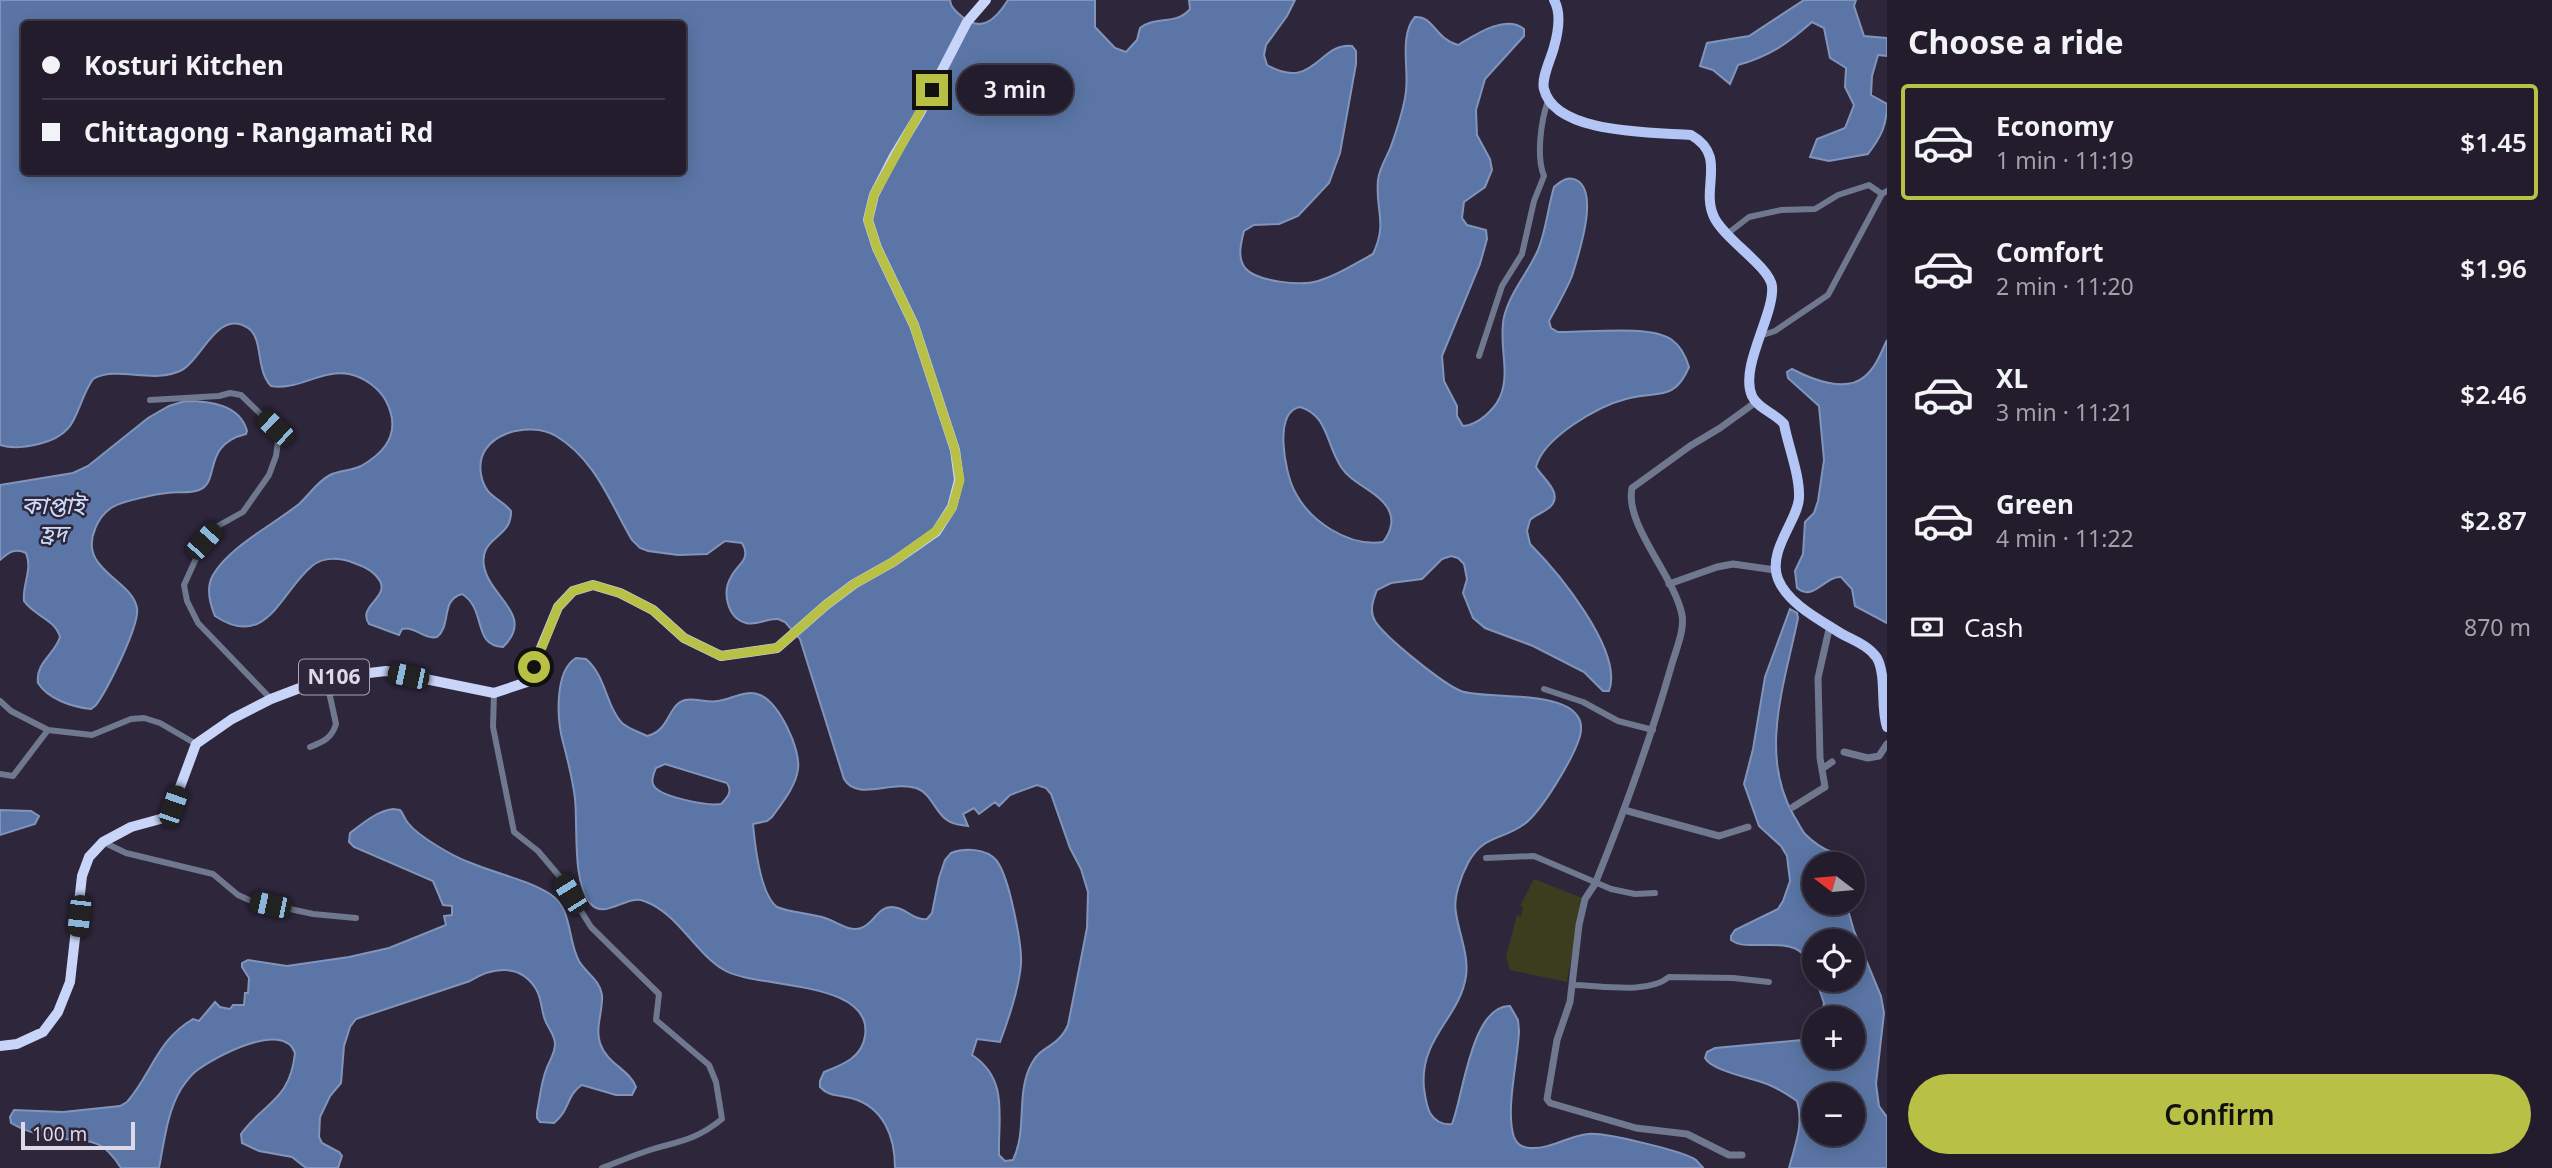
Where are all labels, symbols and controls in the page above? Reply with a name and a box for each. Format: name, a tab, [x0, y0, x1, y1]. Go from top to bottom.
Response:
text: Choose a ride	[1908, 20, 2124, 63]
text: Kosturi Kitchen	[84, 47, 284, 83]
callout: 3 min	[956, 66, 1072, 114]
text: 3 min	[984, 73, 1046, 105]
route end	[916, 74, 948, 106]
text: Economy	[1996, 108, 2114, 144]
icon: car	[1912, 111, 1975, 174]
text: Chittagong - Rangamati Rd	[84, 114, 433, 150]
text: $1.45	[2460, 124, 2527, 160]
text: 1 min · 11:19	[1996, 144, 2134, 176]
text: Comfort	[1996, 234, 2104, 270]
icon: car	[1912, 237, 1975, 300]
text: $1.96	[2460, 250, 2527, 286]
text: 2 min · 11:20	[1996, 270, 2134, 302]
text: XL	[1996, 360, 2028, 396]
icon: car	[1912, 363, 1975, 426]
text: $2.46	[2460, 376, 2527, 412]
text: 3 min · 11:21	[1996, 396, 2134, 428]
car	[253, 406, 298, 450]
text: Green	[1996, 486, 2074, 522]
water label: কাপ্তাই হ্রদ	[21, 488, 89, 549]
icon: car	[1912, 489, 1975, 552]
text: $2.87	[2460, 502, 2527, 538]
car	[183, 518, 226, 564]
text: 4 min · 11:22	[1996, 522, 2134, 554]
icon: cash	[1908, 608, 1946, 646]
text: Cash	[1964, 609, 2024, 645]
text: 870 m	[2464, 611, 2531, 643]
route start	[518, 651, 550, 683]
road number: N106	[299, 660, 369, 694]
car	[386, 661, 431, 691]
car	[157, 783, 190, 829]
north arrow	[1802, 852, 1866, 915]
map controls	[1802, 852, 1865, 1146]
car	[550, 871, 591, 917]
car	[248, 890, 293, 920]
car	[67, 894, 92, 938]
button: locate	[1802, 929, 1865, 992]
button: +	[1802, 1006, 1865, 1069]
button: Confirm	[1908, 1074, 2531, 1154]
button: −	[1802, 1083, 1865, 1146]
scale bar	[21, 1119, 135, 1151]
text: 100 m	[32, 1121, 87, 1147]

